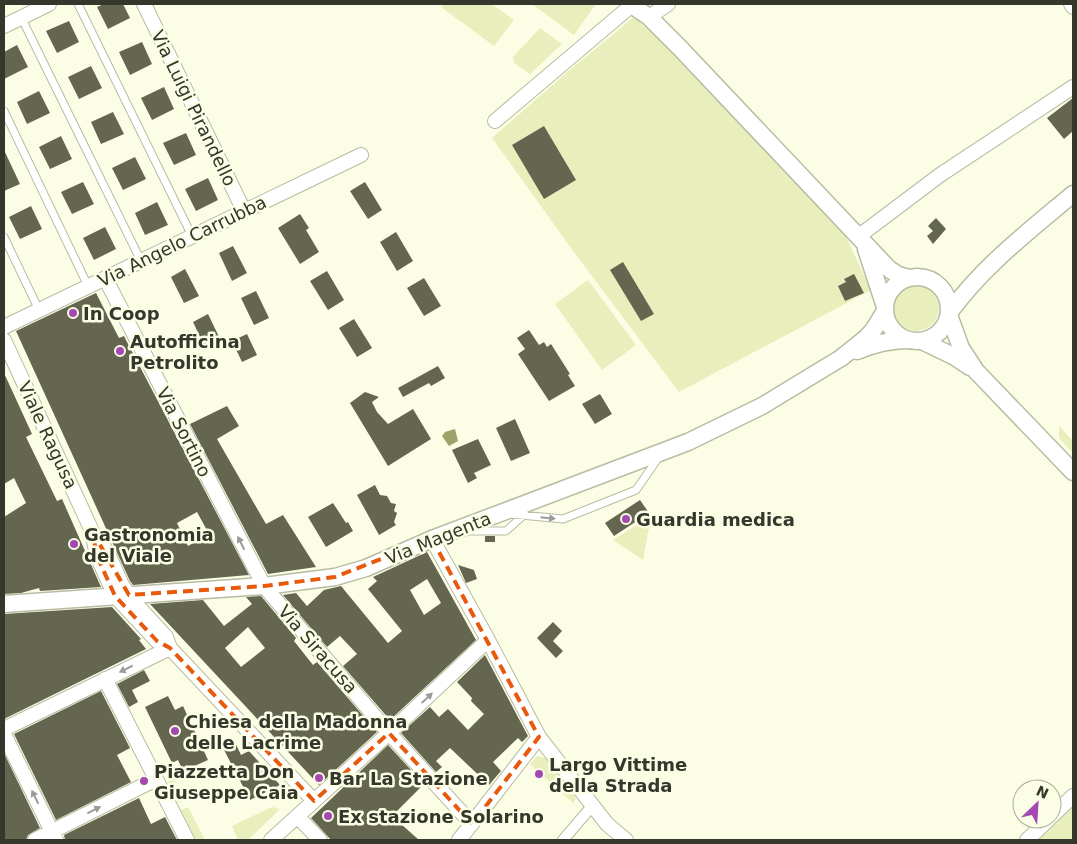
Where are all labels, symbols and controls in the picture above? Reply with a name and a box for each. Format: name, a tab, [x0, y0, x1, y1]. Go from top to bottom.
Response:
street label: Via Luigi Pirandello	[147, 27, 241, 189]
street label: Via Angelo Carrubba	[94, 191, 270, 291]
place label: In Coop	[83, 303, 160, 324]
marker: In Coop	[67, 307, 79, 319]
place label: Autofficina Petrolito	[130, 331, 240, 373]
marker: Autofficina Petrolito	[114, 345, 126, 357]
street label: Viale Ragusa	[14, 378, 82, 492]
street label: Via Sortino	[152, 384, 216, 480]
street label: Via Magenta	[382, 507, 494, 569]
place label: Guardia medica	[636, 509, 795, 530]
marker: Guardia medica	[620, 513, 632, 525]
one-way arrow	[540, 514, 556, 522]
place label: Gastronomia del Viale	[84, 524, 214, 566]
one-way arrow	[237, 536, 245, 550]
marker: Gastronomia del Viale	[68, 538, 80, 550]
street label: Via Siracusa	[274, 601, 362, 697]
one-way arrow	[119, 665, 134, 673]
one-way arrow	[421, 692, 433, 704]
place label: Chiesa della Madonna delle Lacrime	[185, 711, 407, 753]
marker: Chiesa della Madonna delle Lacrime	[169, 725, 181, 737]
place label: Largo Vittime della Strada	[549, 754, 687, 796]
place label: Piazzetta Don Giuseppe Caia	[154, 761, 299, 803]
place label: Bar La Stazione	[329, 768, 488, 789]
marker: Largo Vittime della Strada	[533, 768, 545, 780]
marker: Bar La Stazione	[313, 772, 325, 784]
marker: Piazzetta Don Giuseppe Caia	[138, 775, 150, 787]
north arrow	[1012, 779, 1062, 829]
text: N	[1034, 782, 1051, 802]
one-way arrow	[31, 789, 39, 804]
one-way arrow	[87, 806, 101, 814]
place label: Ex stazione Solarino	[338, 806, 544, 827]
marker: Ex stazione Solarino	[322, 810, 334, 822]

